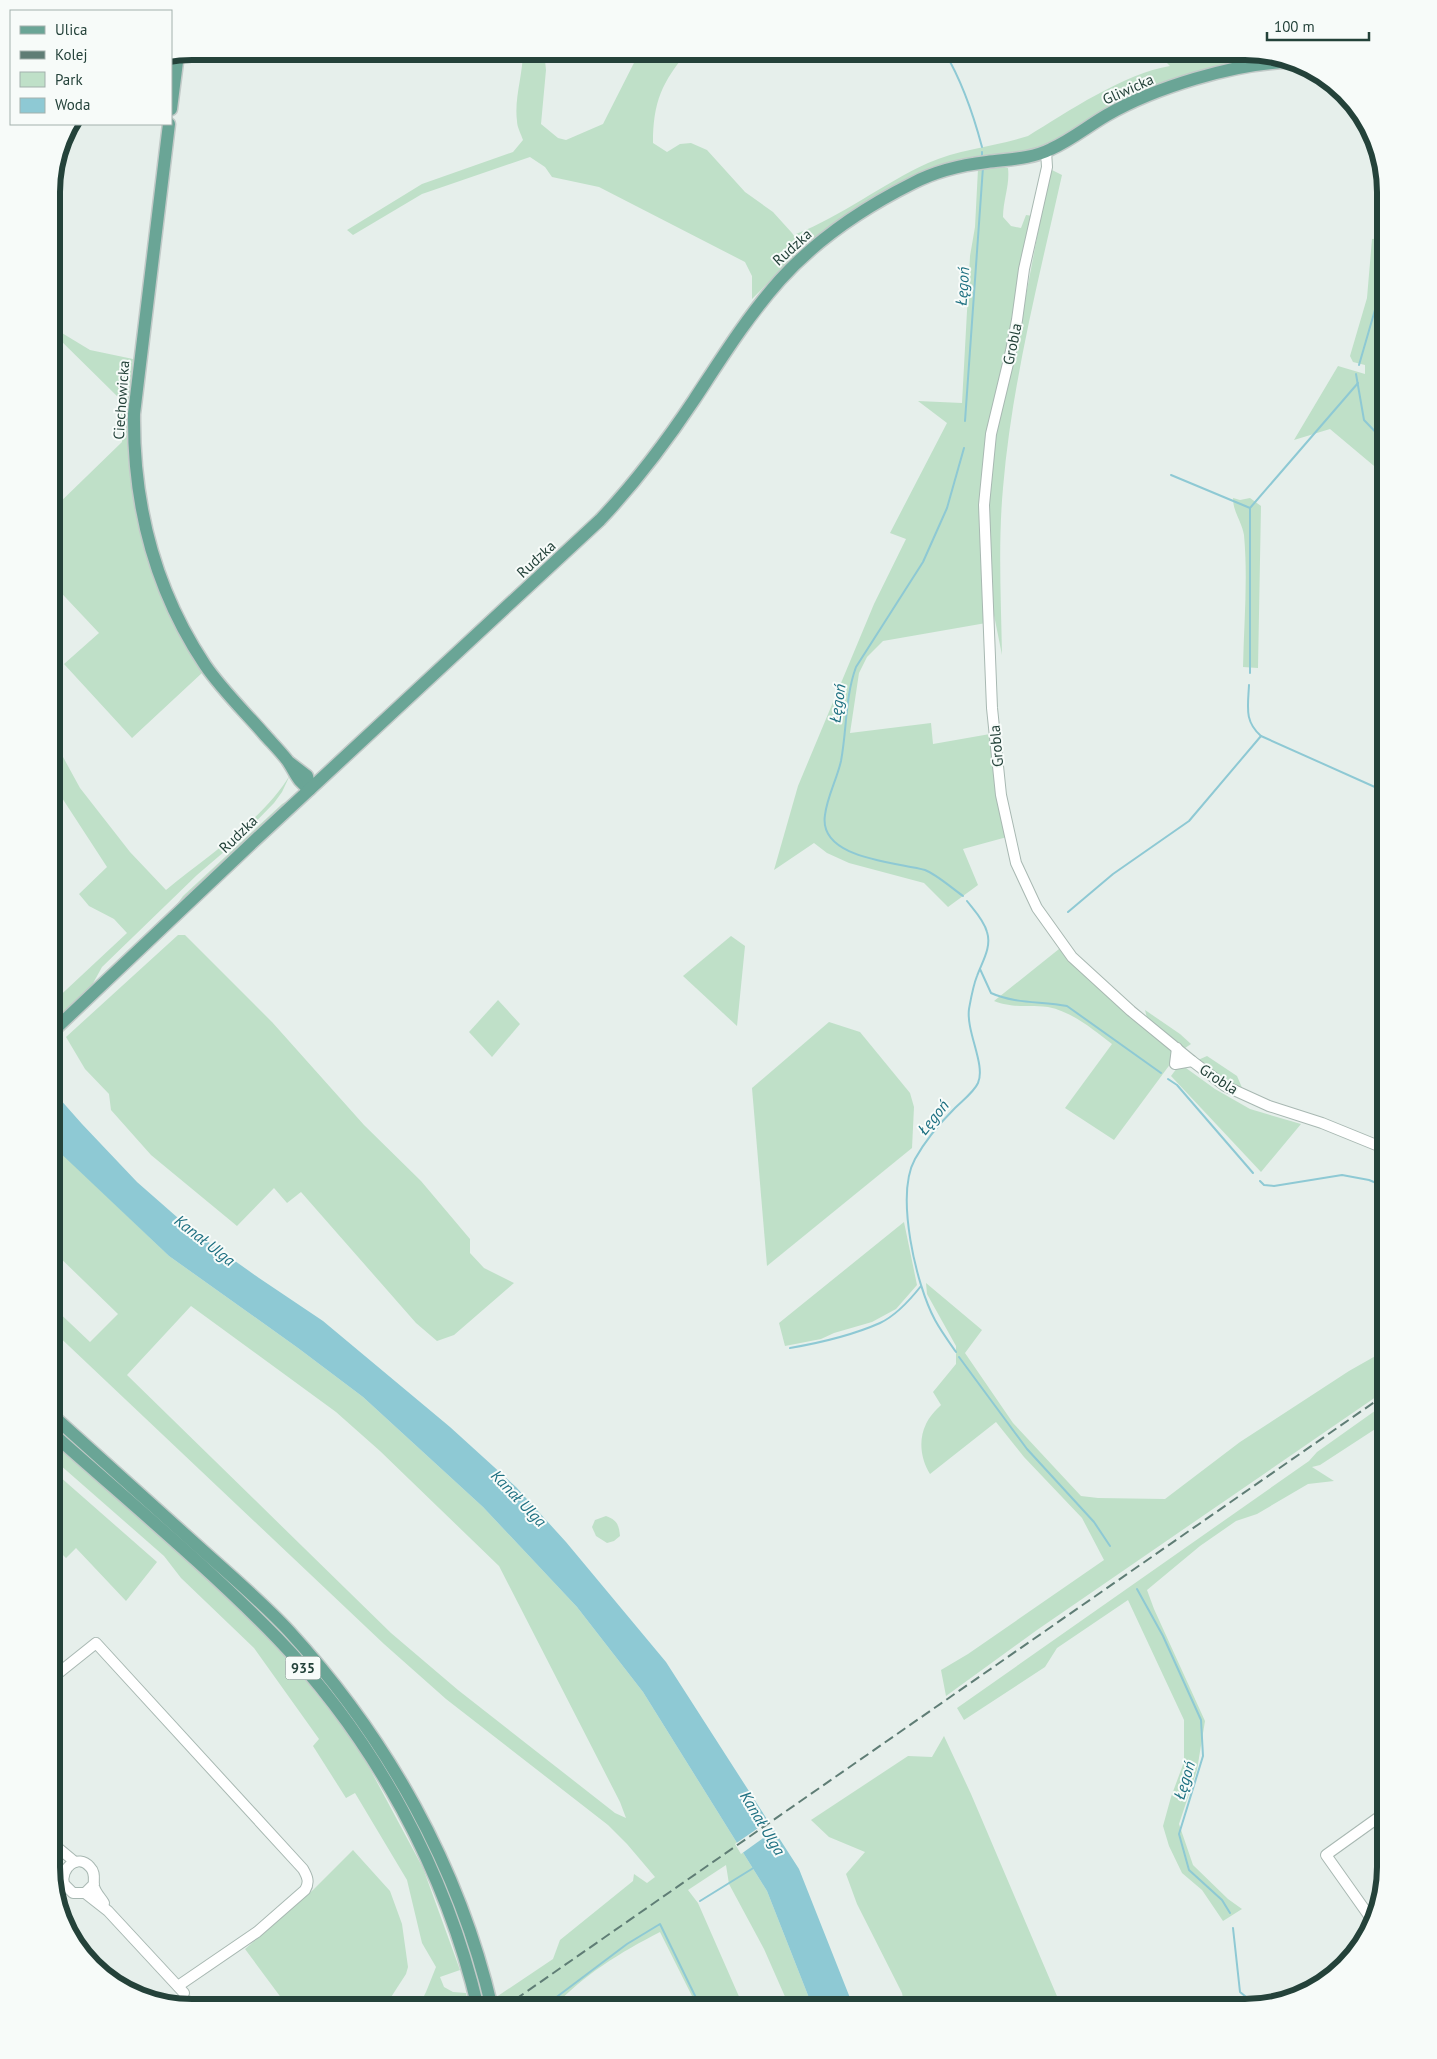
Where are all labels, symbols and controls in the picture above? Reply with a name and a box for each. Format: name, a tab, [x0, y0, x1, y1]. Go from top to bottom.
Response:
legend	[10, 10, 172, 125]
scale bar	[1267, 10, 1370, 42]
text: 100 m	[1274, 17, 1315, 36]
text: Ulica	[55, 20, 87, 39]
text: Kolej	[55, 45, 87, 64]
street label: Gliwicka	[1099, 69, 1157, 109]
text: Park	[55, 70, 83, 89]
text: Woda	[55, 95, 90, 114]
street label: Rudzka	[768, 224, 816, 270]
water label: Łęgoń	[951, 266, 973, 306]
street label: Grobla	[998, 321, 1026, 367]
street label: Ciechowicka	[109, 360, 133, 440]
street label: Rudzka	[513, 536, 559, 582]
water label: Łęgoń	[824, 682, 850, 724]
street label: Grobla	[985, 724, 1007, 768]
street label: Rudzka	[215, 811, 261, 857]
street label: Grobla	[1196, 1060, 1242, 1098]
water label: Łęgoń	[913, 1095, 953, 1139]
water label: Kanał Ulga	[171, 1210, 239, 1270]
water label: Kanał Ulga	[487, 1465, 551, 1531]
road number: 935	[286, 1656, 320, 1680]
water label: Łęgoń	[1169, 1758, 1199, 1802]
water label: Kanał Ulga	[736, 1787, 790, 1859]

